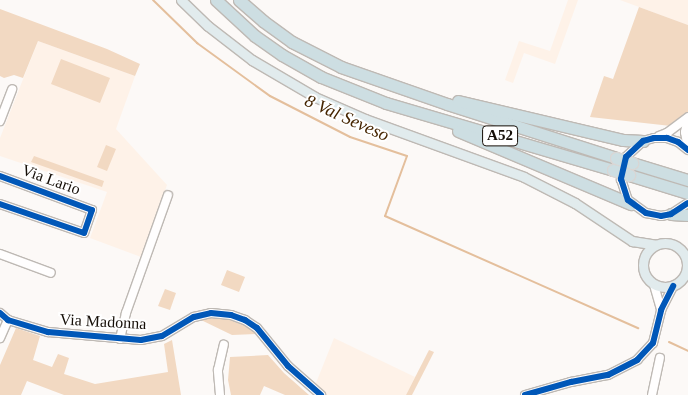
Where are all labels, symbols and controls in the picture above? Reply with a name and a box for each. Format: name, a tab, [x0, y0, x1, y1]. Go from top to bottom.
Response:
water label: 8 Val Seveso	[302, 90, 392, 146]
road number: A52	[481, 124, 519, 148]
street label: Via Lario	[19, 161, 83, 199]
street label: Via Madonna	[59, 310, 147, 334]

